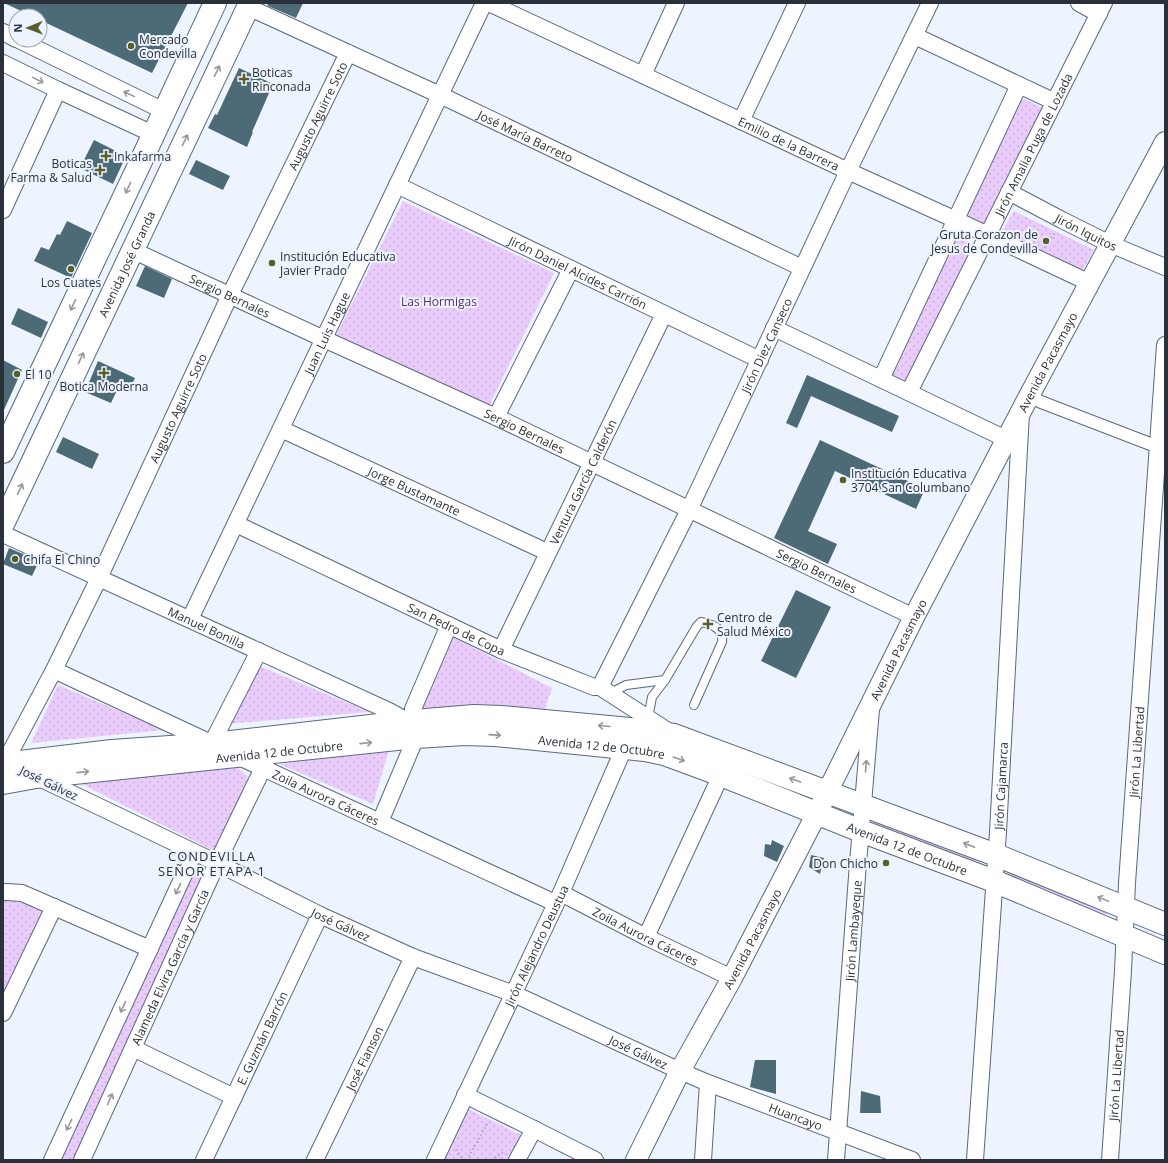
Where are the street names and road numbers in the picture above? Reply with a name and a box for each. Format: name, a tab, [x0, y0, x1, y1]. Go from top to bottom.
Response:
street label: Augusto Aguirre Soto	[284, 59, 351, 173]
street label: Jirón Amalia Puga de Lozada	[990, 70, 1076, 220]
street label: José María Barreto	[474, 105, 576, 166]
street label: Emilio de la Barrera	[735, 112, 842, 174]
street label: Avenida José Granda	[94, 208, 159, 320]
street label: Jirón Iquitos	[1051, 209, 1120, 255]
street label: Jirón Daniel Alcides Carrión	[505, 231, 650, 313]
street label: Sergio Bernales	[187, 269, 273, 322]
street label: Juan Luis Hague	[299, 289, 354, 378]
street label: Jirón Diez Canseco	[736, 295, 796, 397]
street label: Avenida Pacasmayo	[1014, 309, 1081, 415]
street label: Augusto Aguirre Soto	[145, 351, 210, 465]
street label: Sergio Bernales	[482, 404, 568, 457]
street label: Ventura García Calderón	[545, 416, 620, 547]
street label: Jorge Bustamante	[365, 462, 463, 519]
street label: Sergio Bernales	[774, 544, 860, 597]
street label: Avenida Pacasmayo	[866, 596, 930, 703]
street label: San Pedro de Copa	[405, 598, 508, 659]
street label: Manuel Bonilla	[165, 602, 248, 652]
street label: Jirón La Libertad	[1124, 706, 1148, 799]
street label: Avenida 12 de Octubre	[537, 731, 667, 763]
street label: Avenida 12 de Octubre	[215, 736, 344, 767]
street label: Jirón Cajamarca	[990, 742, 1011, 831]
street label: José Gálvez	[16, 761, 81, 805]
street label: Zoila Aurora Cáceres	[270, 765, 382, 829]
street label: Avenida 12 de Octubre	[845, 818, 970, 879]
street label: Jirón Lambayeque	[841, 879, 865, 983]
street label: Jirón Alejandro Deustua	[500, 882, 572, 1010]
street label: Alameda Elvira García y García	[127, 886, 213, 1048]
street label: Avenida Pacasmayo	[719, 886, 785, 992]
street label: Zoila Aurora Cáceres	[590, 902, 702, 969]
street label: José Gálvez	[308, 903, 373, 945]
street label: E. Guzmán Barrón	[232, 988, 291, 1088]
street label: José Fianson	[341, 1023, 387, 1094]
street label: Jirón La Libertad	[1104, 1029, 1127, 1122]
street label: José Gálvez	[606, 1030, 671, 1073]
street label: Huancayo	[767, 1098, 825, 1134]

